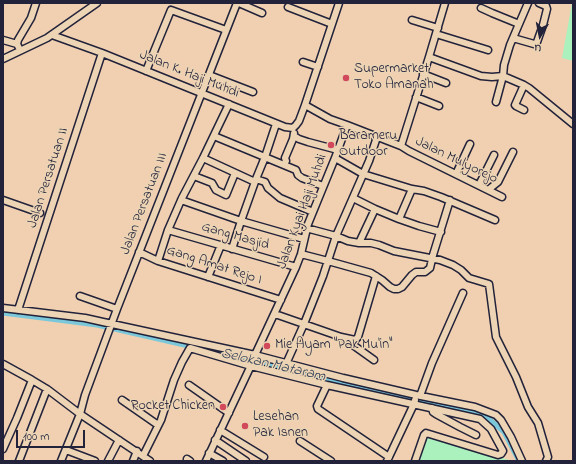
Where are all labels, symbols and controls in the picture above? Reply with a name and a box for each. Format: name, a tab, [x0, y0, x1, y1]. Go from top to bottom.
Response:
north arrow	[520, 16, 560, 56]
text: U	[533, 39, 543, 56]
street label: Jalan K. Haji Muhdi	[137, 47, 241, 103]
place label: Supermarket Toko Amanah	[354, 62, 433, 94]
marker: Supermarket Toko Amanah	[341, 73, 351, 83]
street label: Jalan Persatuan II	[25, 126, 73, 230]
place label: Barameru Outdoor	[339, 129, 397, 162]
street label: Jalan Mulyorejo	[412, 134, 500, 188]
marker: Barameru Outdoor	[326, 140, 336, 150]
street label: Jalan Persatuan III	[118, 151, 172, 257]
street label: Jalan Kyai Haji Muhdi	[274, 152, 332, 272]
street label: Gang Masjid	[199, 219, 271, 255]
street label: Gang Amat Rejo I	[164, 243, 264, 289]
place label: Mie Ayam "Pak Mu'in"	[275, 338, 393, 354]
marker: Mie Ayam "Pak Mu'in"	[262, 341, 272, 351]
water label: Selokan Mataram	[219, 345, 327, 387]
place label: Rocket Chicken	[131, 399, 215, 415]
marker: Rocket Chicken	[218, 402, 228, 412]
place label: Lesehan Pak Isnen	[253, 410, 308, 442]
marker: Lesehan Pak Isnen	[240, 421, 250, 431]
scale bar	[18, 422, 87, 448]
text: 100 m	[23, 428, 50, 446]

